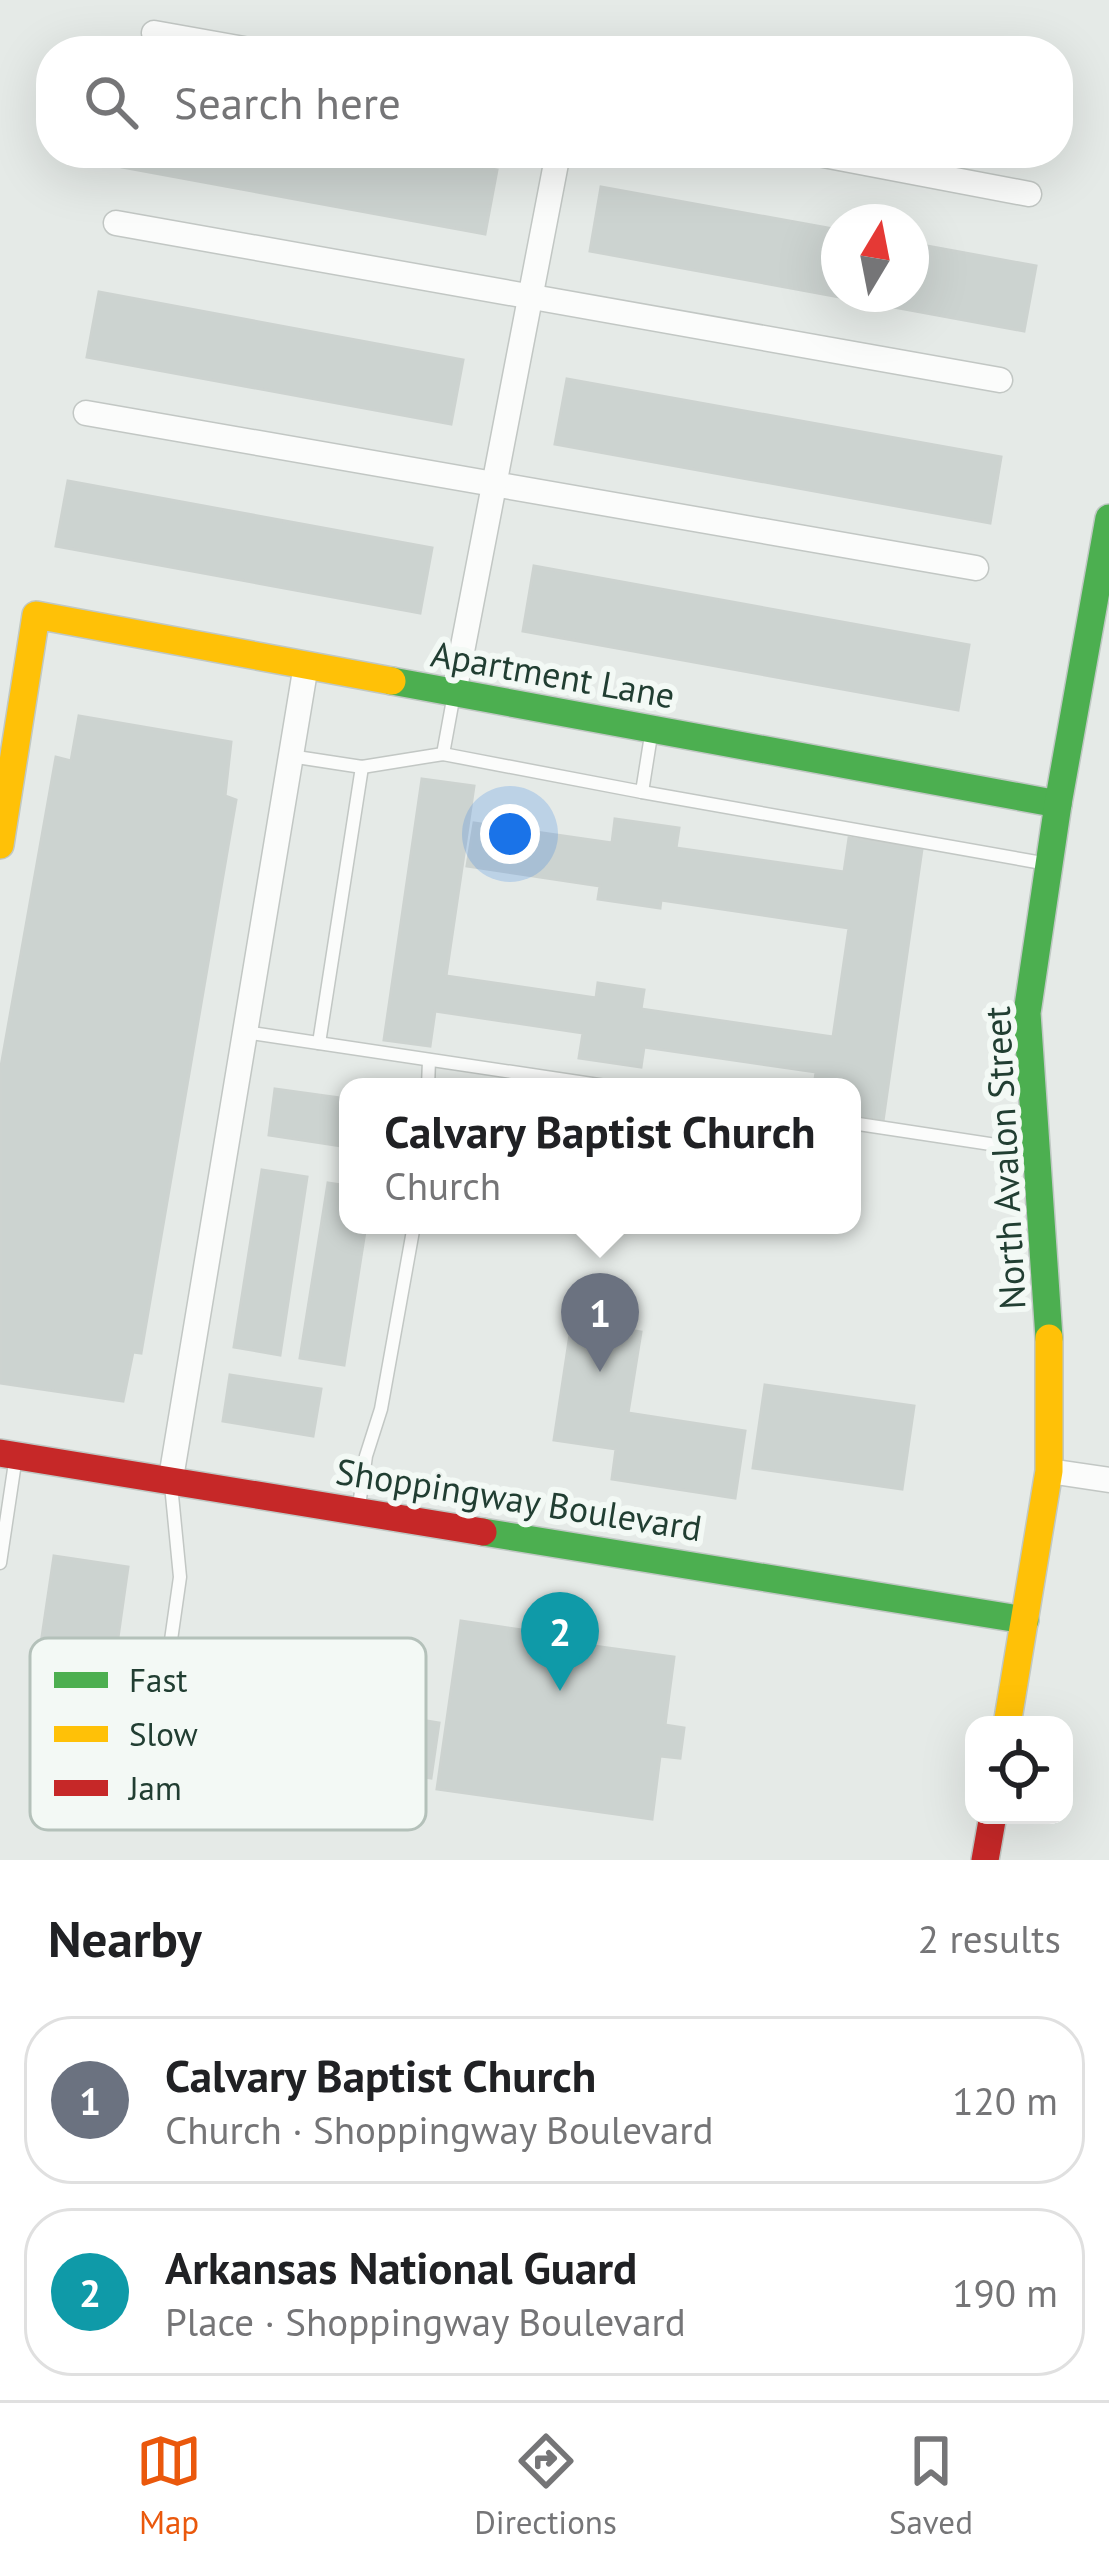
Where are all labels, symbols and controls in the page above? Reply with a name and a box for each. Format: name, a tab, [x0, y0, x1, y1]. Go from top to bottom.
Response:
search box	[36, 36, 1073, 168]
icon: search	[78, 69, 144, 135]
text: Search here	[174, 73, 401, 131]
north arrow	[821, 204, 929, 312]
street label: Apartment Lane	[427, 629, 679, 719]
your location	[480, 804, 540, 864]
street label: North Avalon Street	[973, 1005, 1035, 1311]
popup	[339, 1078, 861, 1234]
text: Calvary Baptist Church	[384, 1102, 816, 1160]
text: Church	[384, 1160, 501, 1211]
pin: 1	[561, 1273, 639, 1372]
street label: Shoppingway Boulevard	[333, 1447, 705, 1551]
pin: 2	[521, 1592, 599, 1691]
legend	[30, 1638, 426, 1830]
text: Fast	[129, 1658, 188, 1701]
text: Slow	[129, 1712, 198, 1755]
map controls	[965, 1716, 1073, 1824]
button: locate	[965, 1716, 1073, 1824]
text: Jam	[127, 1766, 182, 1809]
text: Nearby	[48, 1905, 202, 1971]
text: 2 results	[918, 1913, 1061, 1964]
text: Calvary Baptist Church	[165, 2046, 596, 2104]
text: 1	[79, 2075, 101, 2126]
text: 120 m	[952, 2075, 1058, 2126]
text: Church · Shoppingway Boulevard	[165, 2104, 714, 2155]
text: Arkansas National Guard	[165, 2238, 637, 2296]
text: 2	[79, 2267, 101, 2318]
text: 190 m	[952, 2267, 1058, 2318]
text: Place · Shoppingway Boulevard	[165, 2296, 686, 2347]
tab: Map	[136, 2428, 202, 2543]
tab: Directions	[474, 2428, 617, 2543]
tab: Saved	[889, 2428, 973, 2543]

